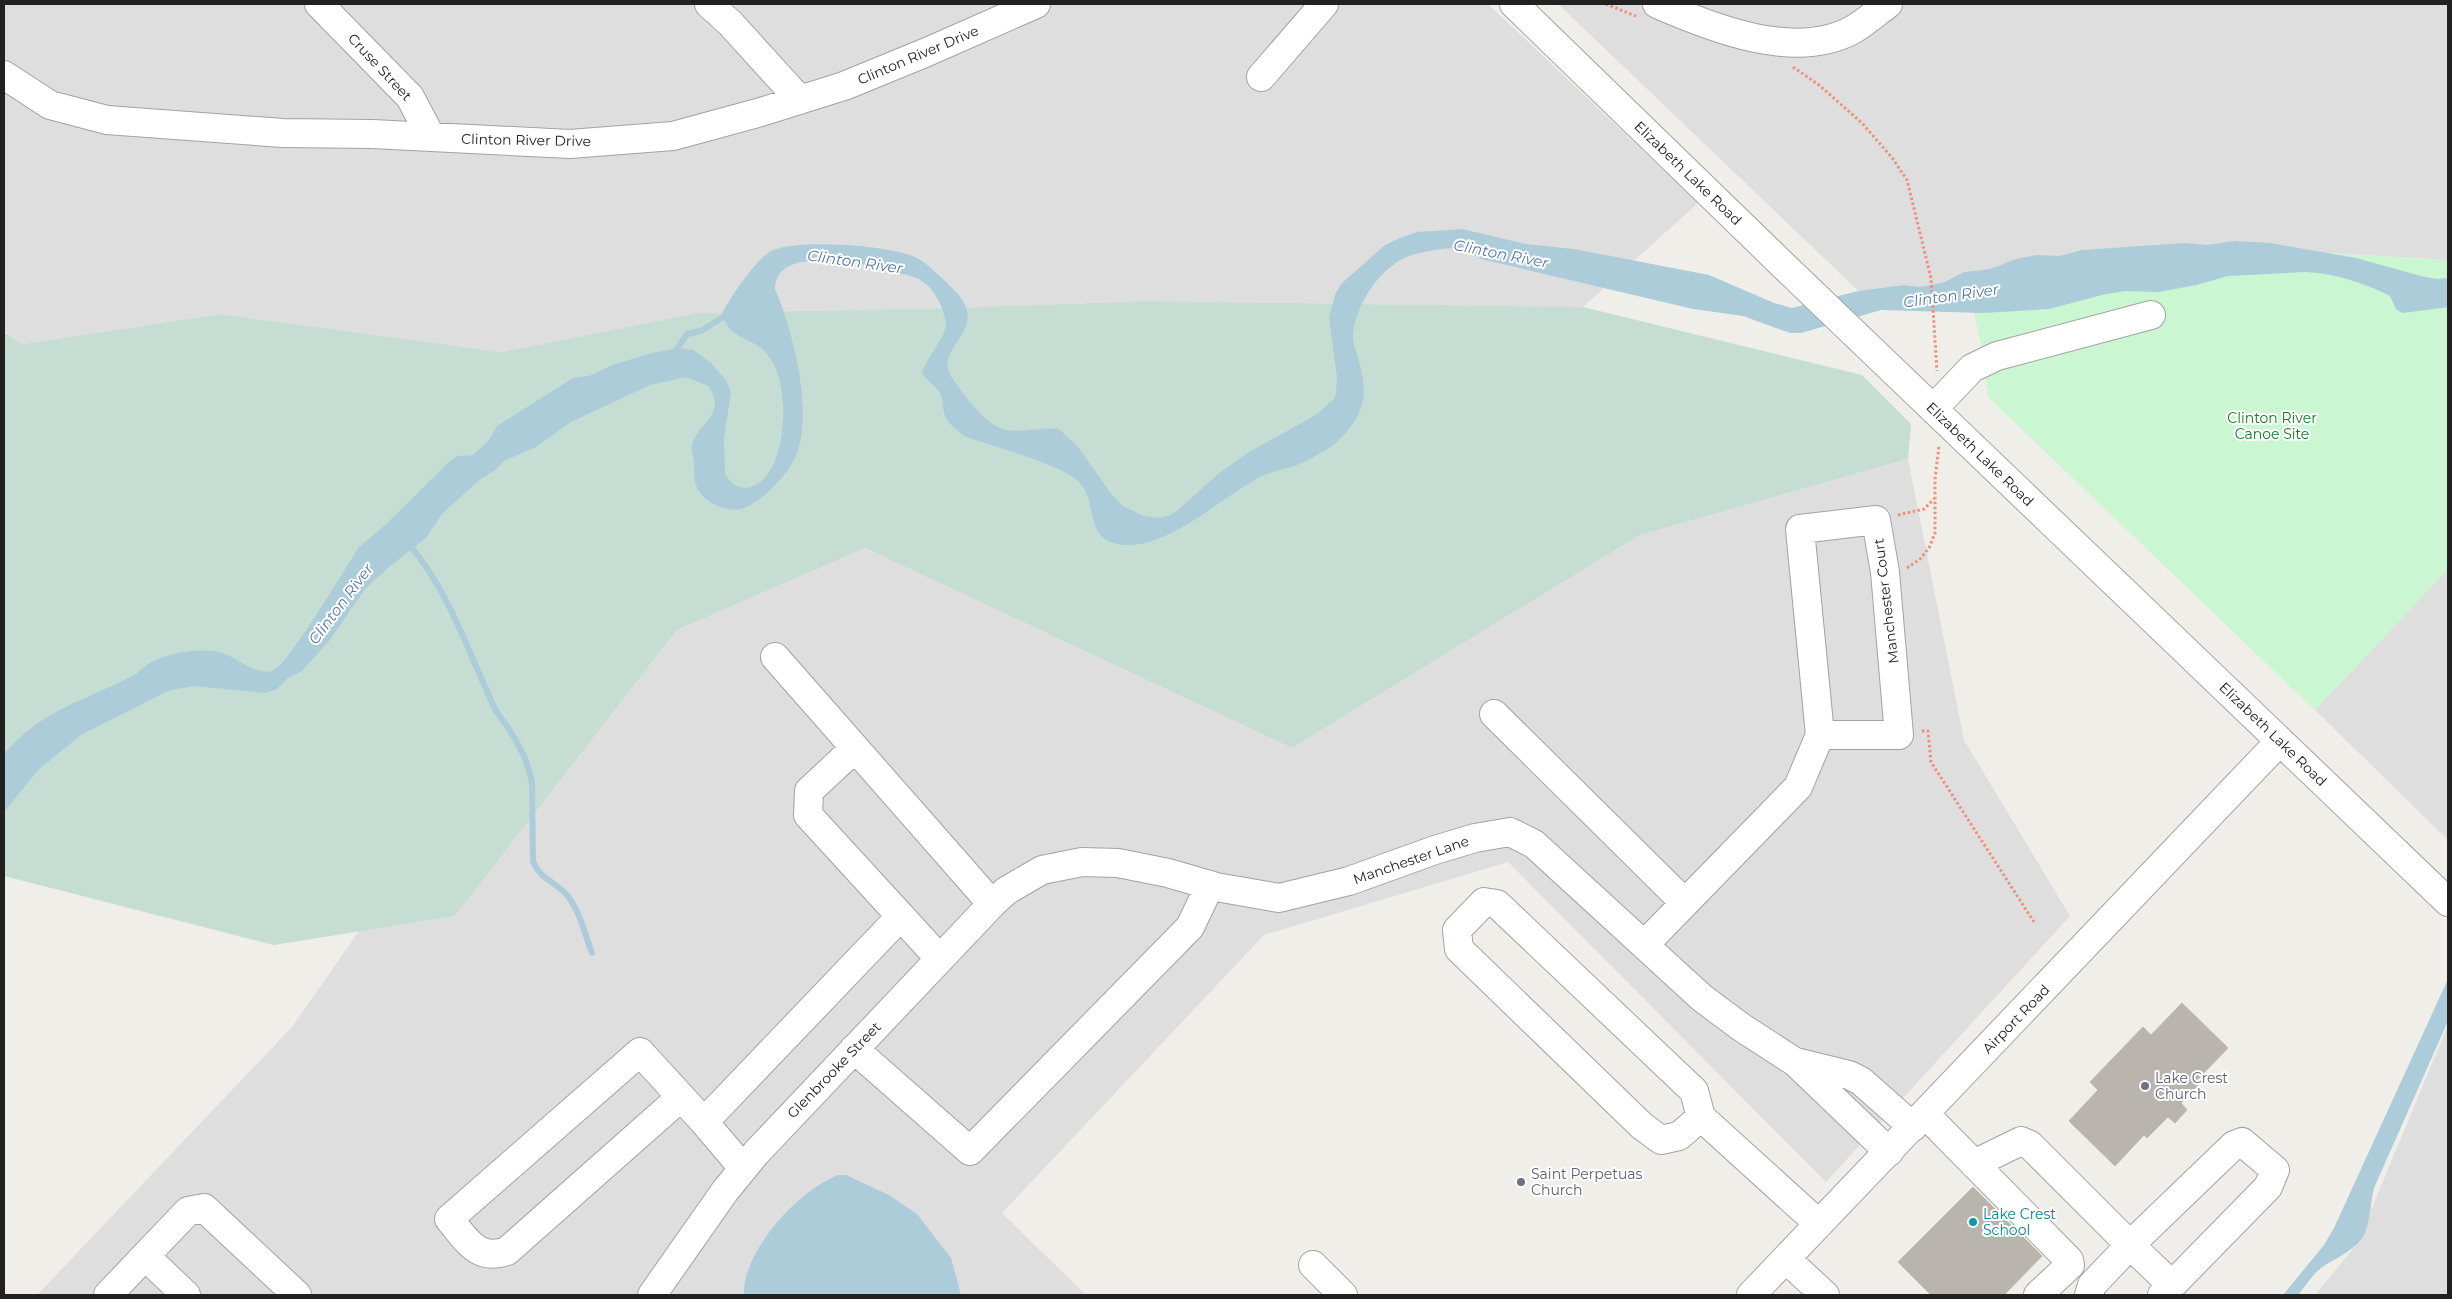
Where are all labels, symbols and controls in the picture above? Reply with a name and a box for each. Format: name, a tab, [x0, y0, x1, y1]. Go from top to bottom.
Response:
street label: Clinton River Drive	[855, 21, 981, 89]
street label: Cruse Street	[344, 29, 416, 105]
street label: Elizabeth Lake Road	[1631, 117, 1745, 229]
street label: Clinton River Drive	[461, 130, 591, 150]
water label: Clinton River	[1452, 235, 1551, 272]
water label: Clinton River	[806, 245, 905, 278]
water label: Clinton River	[1902, 279, 2001, 312]
street label: Elizabeth Lake Road	[1923, 398, 2037, 510]
park label: Clinton River Canoe Site	[2227, 409, 2317, 443]
street label: Manchester Court	[1869, 537, 1903, 665]
water label: Clinton River	[304, 559, 378, 648]
street label: Elizabeth Lake Road	[2216, 678, 2330, 790]
street label: Manchester Lane	[1351, 832, 1471, 888]
street label: Airport Road	[1978, 981, 2054, 1057]
street label: Glenbrooke Street	[783, 1018, 885, 1122]
place label: Lake Crest Church	[2155, 1069, 2228, 1103]
marker: Lake Crest Church	[2139, 1080, 2151, 1092]
place label: Saint Perpetuas Church	[1531, 1165, 1643, 1199]
marker: Saint Perpetuas Church	[1515, 1176, 1527, 1188]
place label: Lake Crest School	[1983, 1205, 2056, 1239]
marker: Lake Crest School	[1967, 1216, 1979, 1228]

